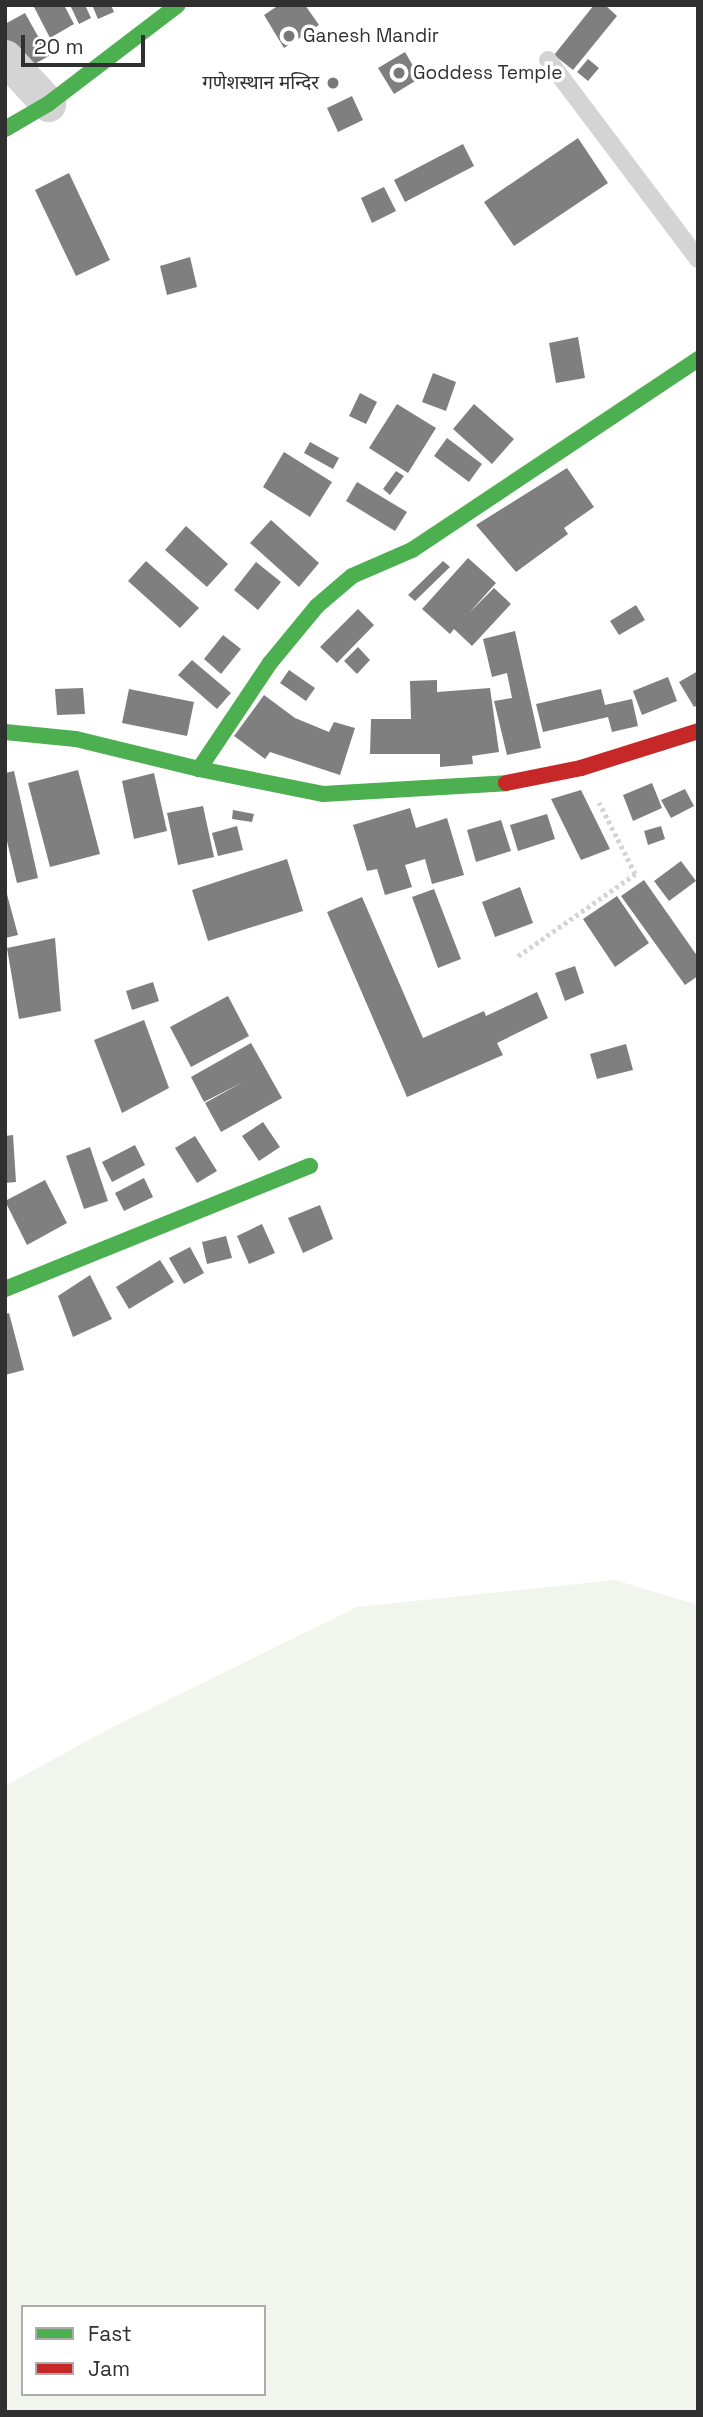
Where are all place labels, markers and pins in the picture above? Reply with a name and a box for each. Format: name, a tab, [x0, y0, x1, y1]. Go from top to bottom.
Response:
place label: Ganesh Mandir	[303, 25, 439, 47]
marker: Ganesh Mandir	[281, 28, 297, 44]
place label: Goddess Temple	[413, 62, 563, 84]
marker: Goddess Temple	[391, 65, 407, 81]
place label: गणेशस्थान मन्दिर	[202, 72, 319, 94]
marker: गणेशस्थान मन्दिर	[325, 75, 341, 91]

